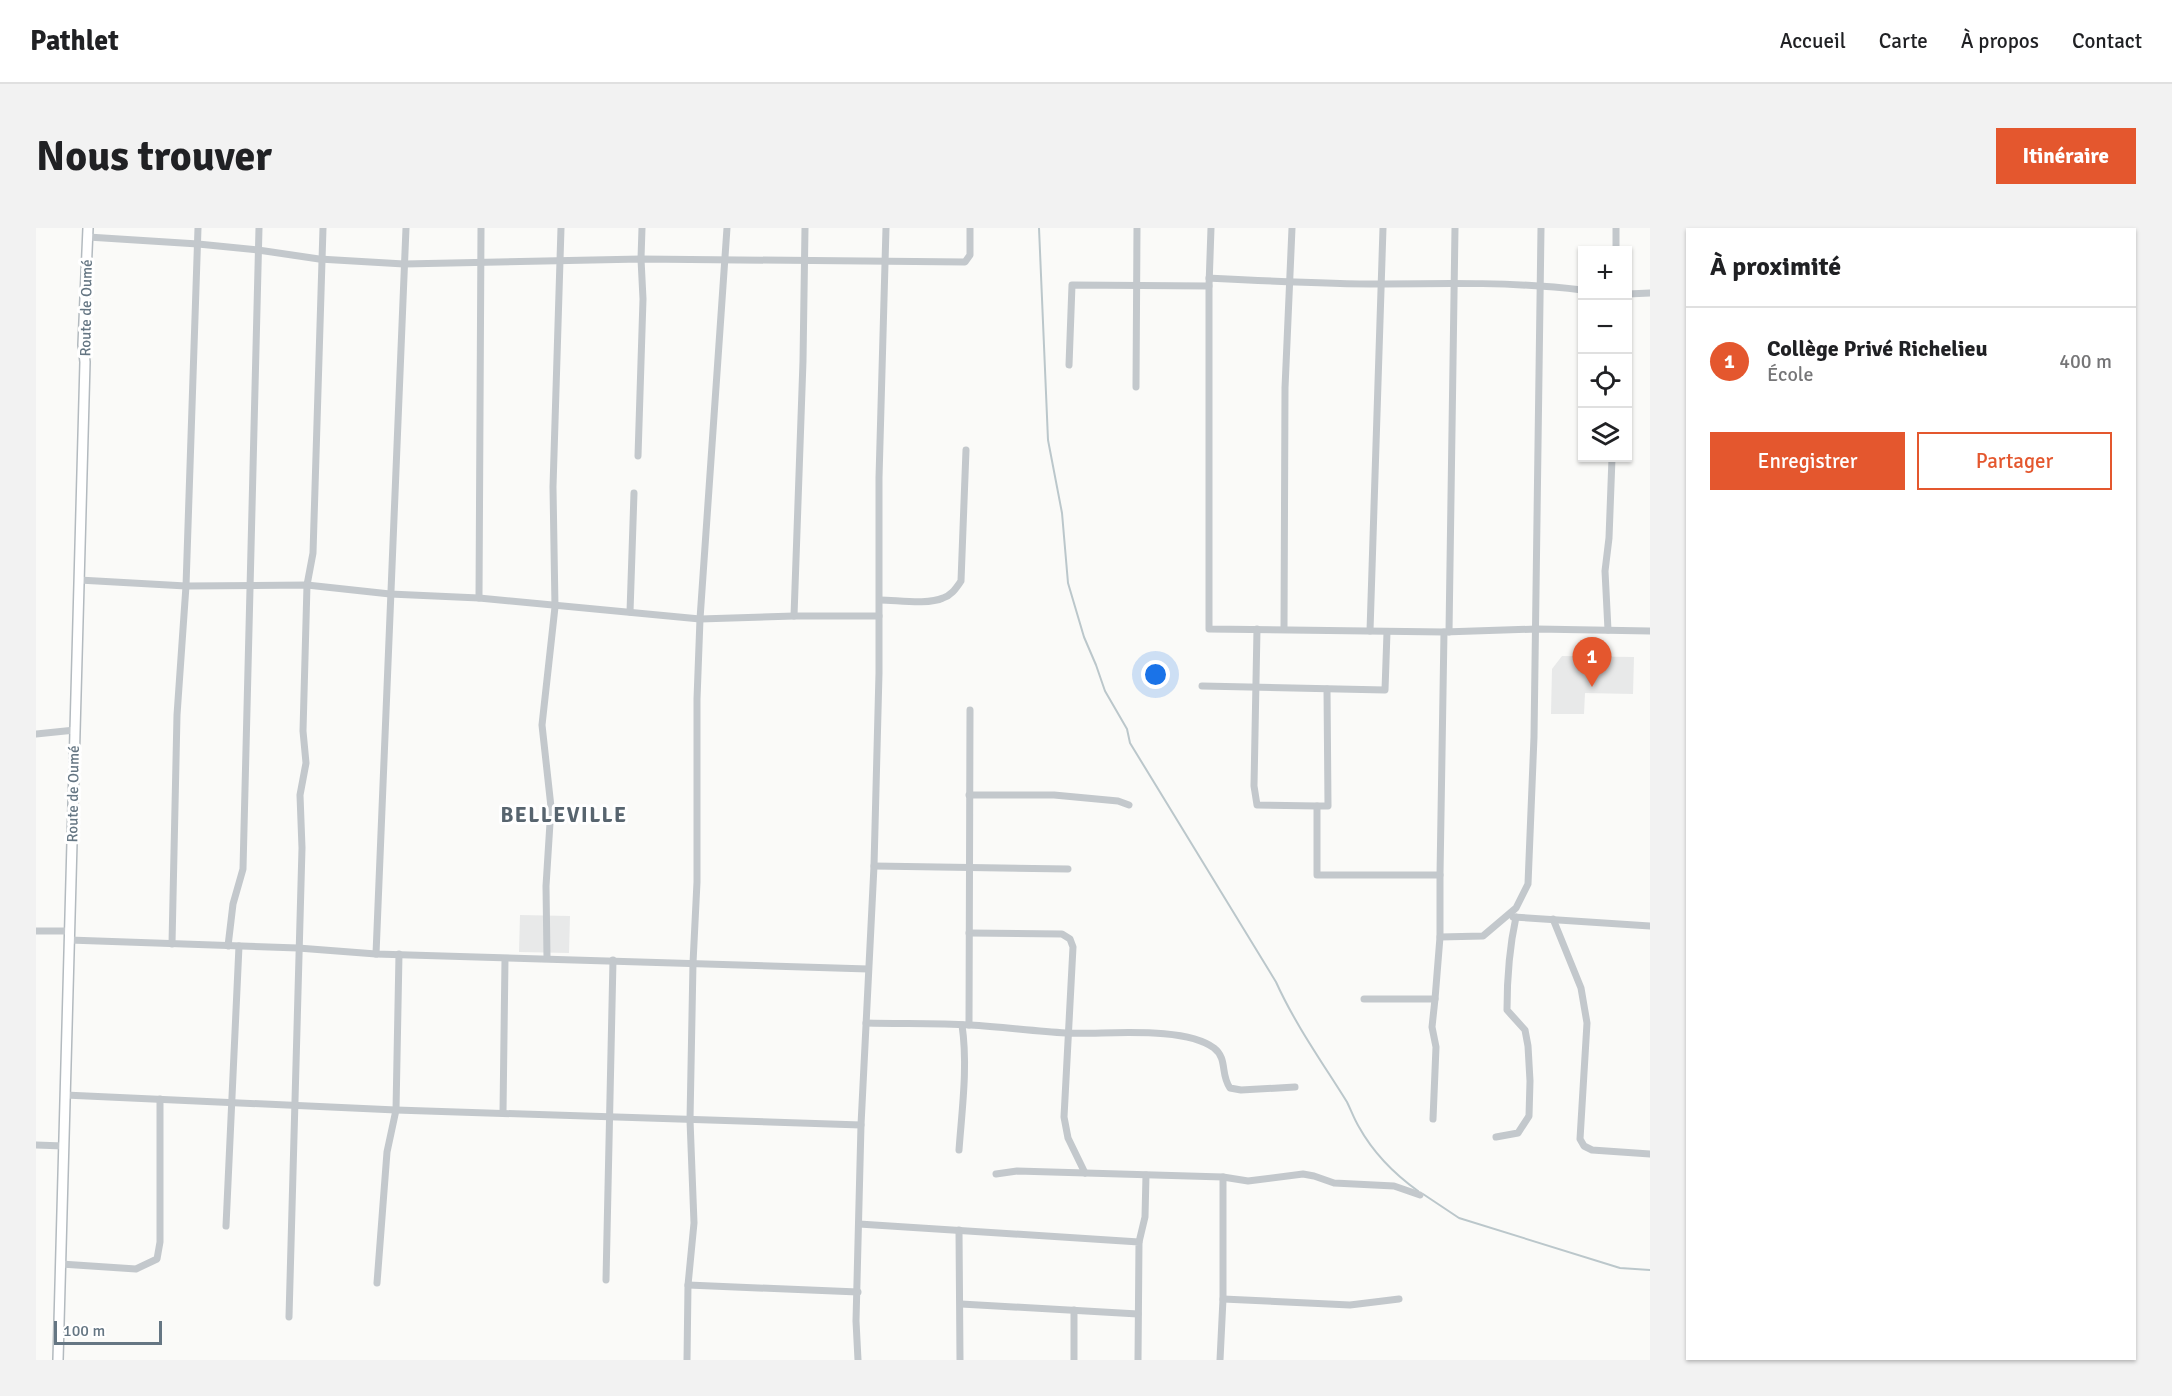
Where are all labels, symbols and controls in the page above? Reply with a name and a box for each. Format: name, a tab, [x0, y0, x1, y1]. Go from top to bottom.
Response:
text: Pathlet	[30, 24, 119, 58]
text: Accueil	[1780, 28, 1846, 54]
text: Carte	[1879, 28, 1928, 54]
text: À propos	[1961, 28, 2039, 54]
text: Contact	[2072, 28, 2142, 54]
button: Itinéraire	[1996, 128, 2136, 184]
text: Nous trouver	[36, 131, 272, 182]
map controls	[1578, 246, 1632, 462]
button: +	[1578, 246, 1632, 300]
text: À proximité	[1710, 251, 1841, 283]
street label: Route de Oumé	[76, 259, 96, 357]
button: −	[1578, 300, 1632, 354]
text: Collège Privé Richelieu	[1767, 335, 1988, 362]
text: 1	[1724, 349, 1735, 374]
text: 400 m	[2059, 349, 2112, 374]
button: locate	[1578, 354, 1632, 408]
text: École	[1767, 362, 1814, 387]
button: layers	[1578, 408, 1632, 462]
button: Enregistrer	[1710, 432, 1905, 490]
button: Partager	[1917, 432, 2112, 490]
pin: 1	[1572, 638, 1612, 687]
your location	[1141, 660, 1170, 689]
street label: Route de Oumé	[63, 745, 83, 843]
district label: BELLEVILLE	[500, 802, 628, 828]
scale bar	[54, 1318, 162, 1346]
text: 100 m	[63, 1321, 105, 1341]

